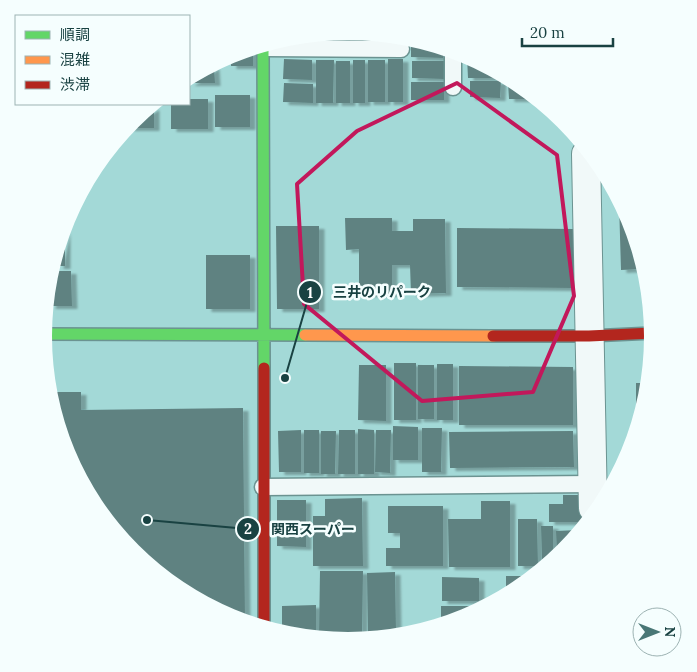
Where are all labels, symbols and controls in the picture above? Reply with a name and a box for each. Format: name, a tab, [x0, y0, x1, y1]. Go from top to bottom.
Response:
legend	[15, 15, 190, 105]
scale bar	[522, 15, 613, 47]
text: 20 m	[530, 23, 565, 42]
text: 順調	[60, 25, 90, 44]
text: 混雑	[60, 50, 90, 69]
text: 渋滞	[60, 75, 90, 94]
callout: 三井のリパーク	[298, 278, 441, 307]
text: 1	[307, 283, 313, 302]
text: 三井のリパーク	[333, 283, 431, 301]
callout: 関西スーパー	[236, 515, 365, 544]
text: 2	[244, 519, 252, 538]
text: 関西スーパー	[271, 520, 355, 538]
north arrow	[632, 607, 682, 657]
text: N	[661, 627, 679, 638]

